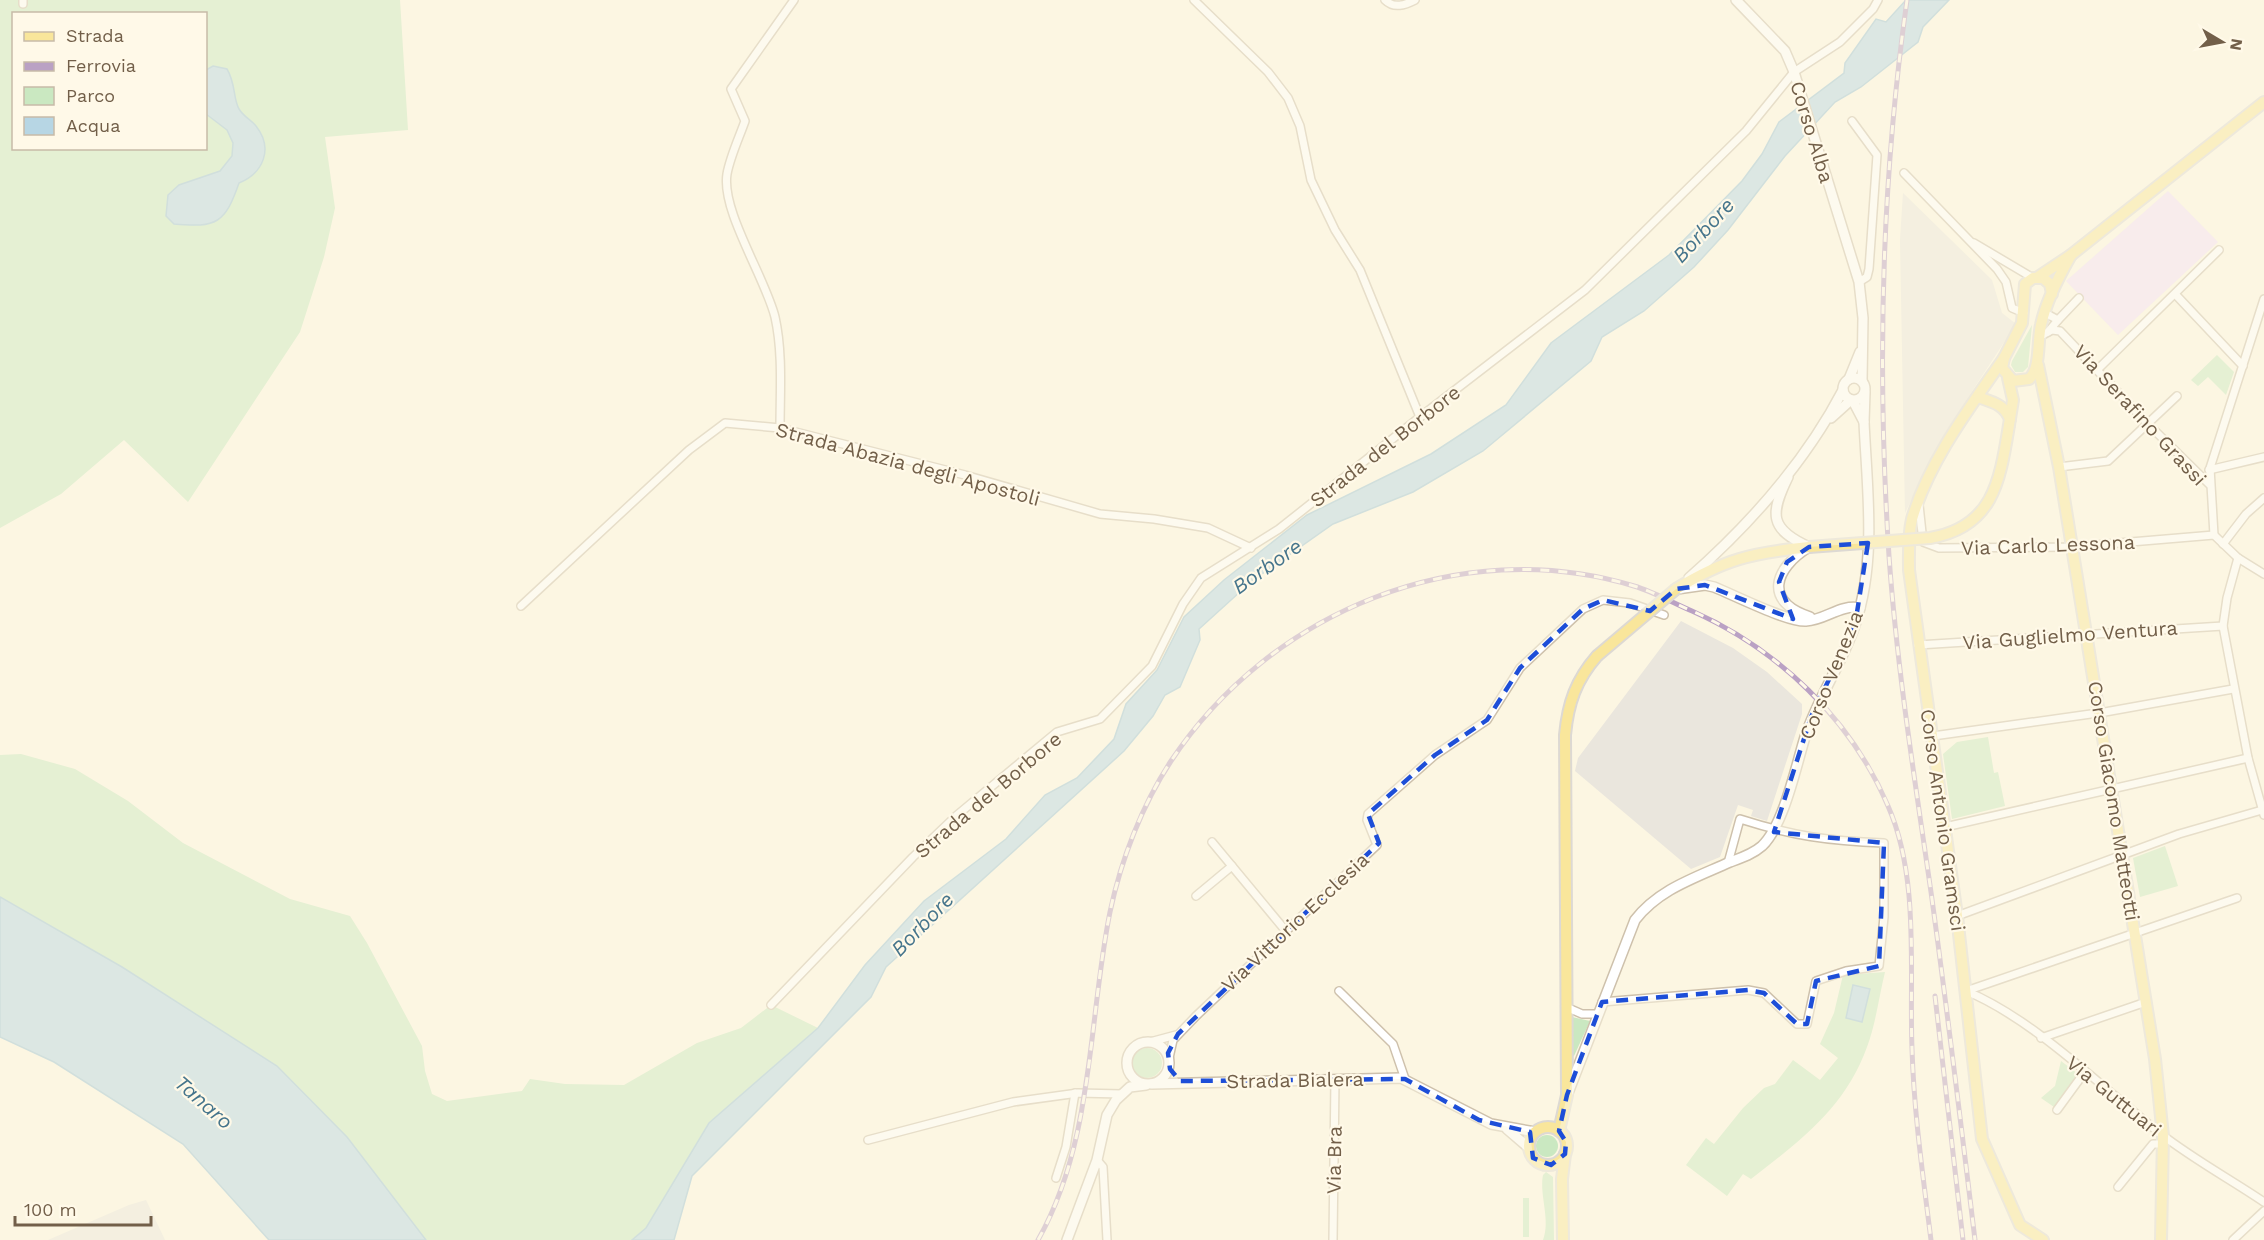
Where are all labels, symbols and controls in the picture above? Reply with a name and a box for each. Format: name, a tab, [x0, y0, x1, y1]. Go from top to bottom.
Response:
legend	[12, 12, 207, 150]
north arrow	[2192, 12, 2252, 72]
text: Strada	[66, 25, 124, 46]
text: N	[2226, 37, 2247, 52]
text: Ferrovia	[66, 55, 136, 76]
street label: Corso Alba	[1785, 78, 1839, 186]
text: Parco	[66, 85, 115, 106]
text: Acqua	[66, 115, 120, 136]
water label: Borbore	[1667, 192, 1739, 268]
street label: Via Serafino Grassi	[2069, 340, 2211, 490]
street label: Strada del Borbore	[1305, 380, 1465, 512]
street label: Strada Abazia degli Apostoli	[773, 417, 1043, 511]
street label: Via Carlo Lessona	[1961, 530, 2135, 560]
water label: Borbore	[1227, 533, 1307, 599]
street label: Corso Venezia	[1794, 607, 1868, 743]
street label: Via Guglielmo Ventura	[1962, 616, 2178, 654]
street label: Corso Giacomo Matteotti	[2083, 679, 2145, 923]
street label: Corso Antonio Gramsci	[1916, 707, 1970, 933]
street label: Strada del Borbore	[910, 727, 1066, 863]
street label: Via Vittorio Ecclesia	[1216, 847, 1374, 997]
water label: Borbore	[885, 887, 959, 961]
street label: Via Guttuari	[2062, 1050, 2166, 1142]
street label: Strada Bialera	[1226, 1067, 1364, 1093]
water label: Tanaro	[170, 1070, 238, 1134]
street label: Via Bra	[1321, 1126, 1347, 1194]
scale bar	[15, 1189, 152, 1227]
text: 100 m	[24, 1199, 77, 1220]

